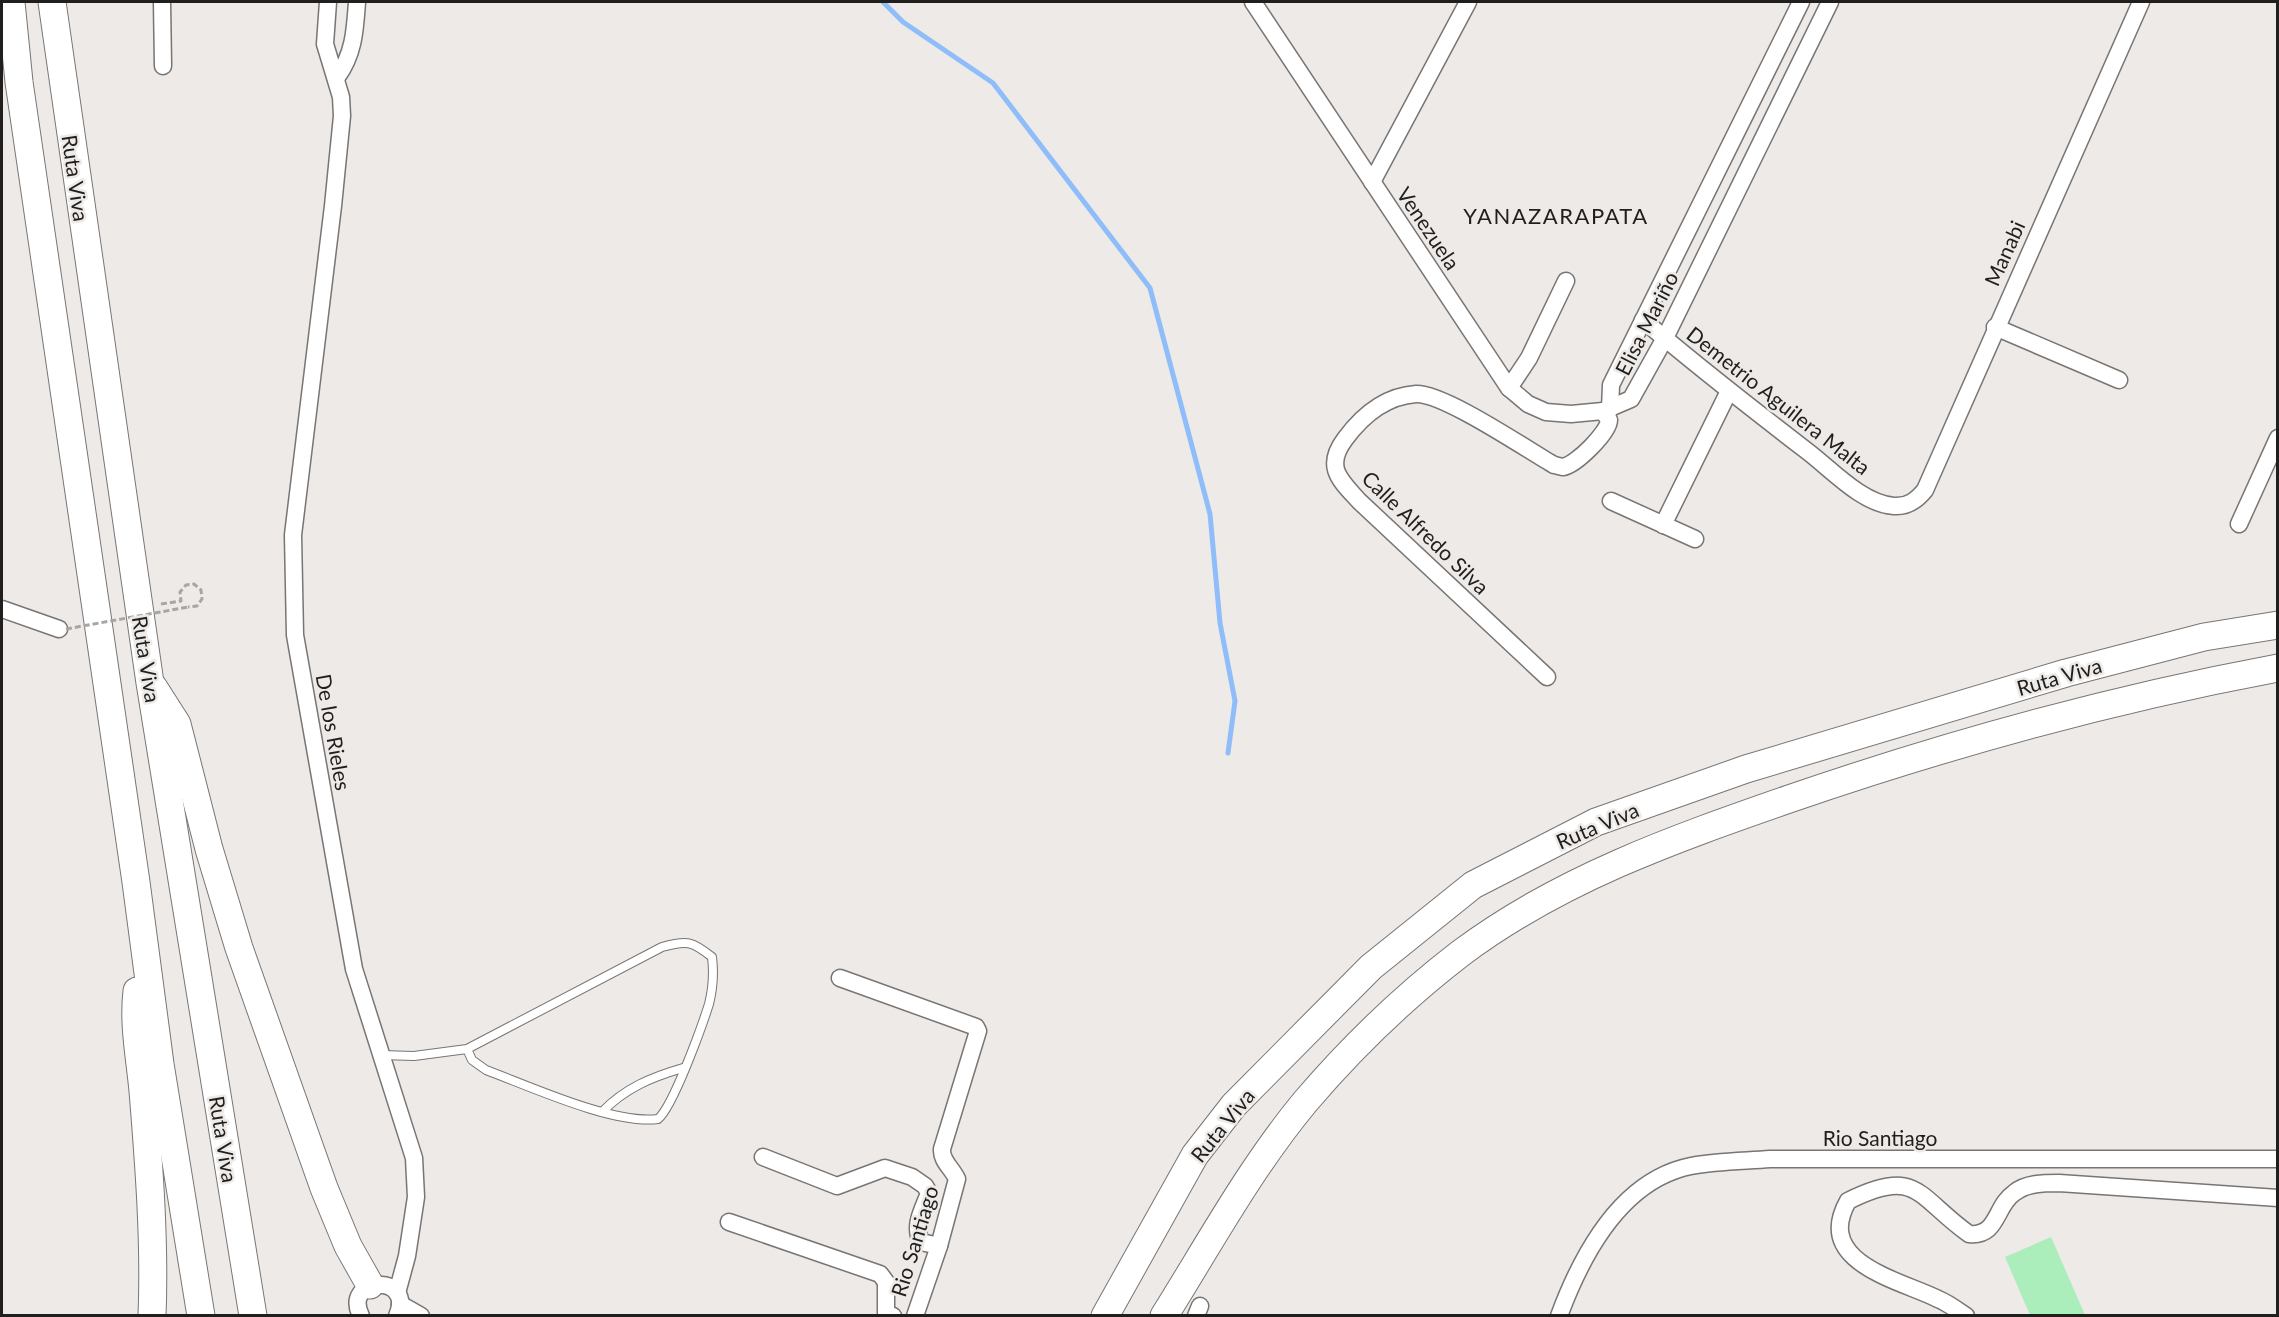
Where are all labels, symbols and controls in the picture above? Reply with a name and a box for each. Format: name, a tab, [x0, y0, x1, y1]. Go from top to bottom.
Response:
street label: Ruta Viva	[58, 133, 94, 223]
street label: Venezuela	[1392, 182, 1466, 274]
district label: YANAZARAPATA	[1463, 202, 1649, 229]
street label: Manabi	[1979, 217, 2029, 289]
street label: Elisa Mariño	[1609, 267, 1683, 379]
street label: Demetrio Aguilera Malta	[1682, 321, 1876, 479]
street label: Calle Alfredo Silva	[1357, 465, 1495, 599]
street label: Ruta Viva	[128, 614, 166, 704]
street label: Ruta Viva	[2014, 652, 2104, 700]
street label: De los Rieles	[311, 672, 357, 792]
street label: Ruta Viva	[1552, 796, 1642, 854]
street label: Ruta Viva	[1185, 1083, 1259, 1167]
street label: Ruta Viva	[205, 1094, 243, 1184]
street label: Rio Santiago	[1823, 1125, 1937, 1150]
street label: Rio Santiago	[885, 1182, 943, 1299]

